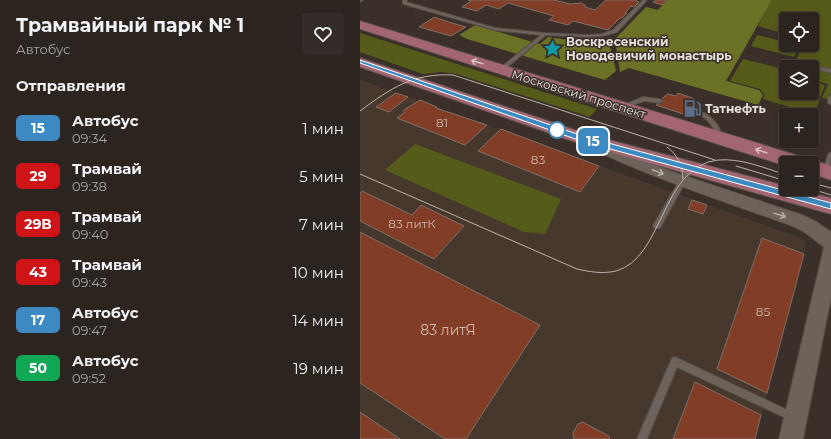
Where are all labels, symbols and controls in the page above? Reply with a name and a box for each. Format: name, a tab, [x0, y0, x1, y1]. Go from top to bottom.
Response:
map controls	[779, 12, 819, 196]
button: locate	[779, 12, 819, 52]
button: heart	[302, 13, 344, 55]
text: Трамвайный парк № 1	[16, 14, 244, 37]
place label: Воскресенский Новодевичий монастырь	[566, 34, 732, 63]
place icon: Воскресенский Новодевичий монастырь	[543, 38, 563, 58]
text: Автобус	[16, 41, 70, 57]
one-way arrow	[471, 58, 484, 65]
button: layers	[779, 60, 819, 100]
street label: Московский проспект	[510, 66, 648, 122]
text: Отправления	[16, 76, 126, 95]
fuel station icon: Татнефть	[682, 98, 702, 118]
place label: Татнефть	[705, 101, 766, 116]
button: +	[779, 108, 819, 148]
text: Автобус	[72, 111, 139, 130]
house number: 81	[436, 115, 448, 130]
text: 15	[31, 119, 45, 137]
text: 1 мин	[302, 119, 344, 138]
unlabelled marker	[548, 121, 566, 139]
line badge: 15	[575, 128, 611, 154]
text: 09:34	[72, 130, 107, 146]
text: 15	[586, 132, 600, 150]
one-way arrow	[755, 147, 768, 154]
house number: 83	[531, 152, 545, 167]
button: −	[779, 156, 819, 196]
text: Трамвай	[72, 159, 142, 178]
text: 29	[29, 167, 47, 185]
text: 5 мин	[299, 167, 344, 186]
one-way arrow	[651, 168, 663, 176]
text: 09:38	[72, 178, 107, 194]
text: Трамвай	[72, 207, 142, 226]
one-way arrow	[774, 211, 786, 219]
text: 29В	[24, 215, 52, 233]
text: 7 мин	[299, 215, 344, 234]
house number: 83 литК	[388, 216, 436, 231]
text: 09:40	[72, 226, 108, 242]
text: Трамвай	[72, 255, 142, 274]
text: 43	[29, 263, 47, 281]
text: 10 мин	[292, 263, 344, 282]
text: 09:43	[72, 274, 107, 290]
text: Автобус	[72, 303, 139, 322]
house number: 85	[756, 304, 770, 319]
text: 17	[31, 311, 45, 329]
text: 14 мин	[292, 311, 344, 330]
house number: 83 литЯ	[420, 321, 476, 339]
text: 09:47	[72, 322, 107, 338]
text: Автобус	[72, 351, 139, 370]
text: 50	[29, 359, 47, 377]
text: 19 мин	[293, 359, 344, 378]
text: 09:52	[72, 370, 106, 386]

